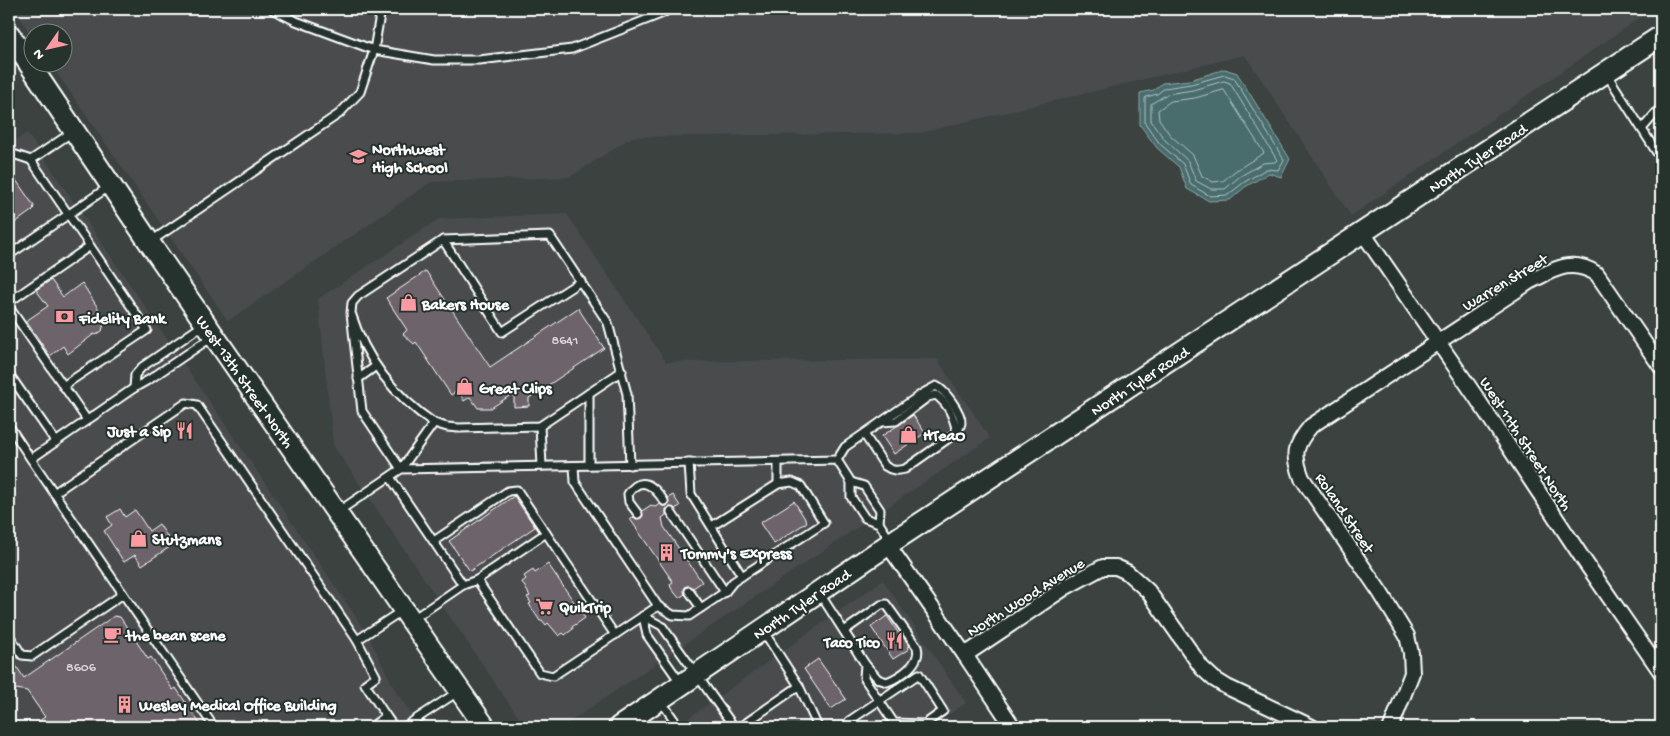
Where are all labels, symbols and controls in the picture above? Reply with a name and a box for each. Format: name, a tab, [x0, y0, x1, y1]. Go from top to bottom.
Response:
north arrow	[22, 22, 72, 72]
text: N	[30, 45, 49, 62]
street label: North Tyler Road	[1426, 120, 1533, 199]
place label: Northwest High School	[372, 142, 448, 179]
school or university icon: Northwest High School	[348, 147, 368, 167]
street label: Warren Street	[1460, 250, 1553, 317]
shop icon: Bakers House	[398, 293, 418, 313]
place label: Bakers House	[421, 297, 510, 316]
bank icon: Fidelity Bank	[55, 307, 75, 327]
place label: Fidelity Bank	[78, 311, 167, 330]
street label: West 13th Street North	[190, 313, 296, 453]
house number: 8641	[551, 333, 579, 350]
street label: North Tyler Road	[1088, 343, 1195, 422]
street label: West 11th Street North	[1474, 374, 1575, 516]
shop icon: Great Clips	[455, 377, 475, 397]
place label: Great Clips	[479, 381, 553, 400]
restaurant icon: Just a Sip	[175, 420, 195, 440]
place label: Just a Sip	[106, 424, 171, 443]
shop icon: HTeaO	[899, 424, 919, 444]
place label: HTeaO	[923, 428, 965, 447]
street label: Roland Street	[1309, 470, 1378, 559]
shop icon: Stutzmans	[128, 528, 148, 548]
place label: Stutzmans	[152, 532, 222, 551]
building icon: Tommy's Express	[657, 542, 677, 562]
place label: Tommy's Express	[679, 546, 793, 565]
street label: North Wood Avenue	[965, 555, 1090, 643]
street label: North Tyler Road	[751, 565, 857, 646]
supermarket icon: QuikTrip	[535, 596, 555, 616]
place label: QuikTrip	[559, 600, 611, 619]
cafe icon: the bean scene	[102, 624, 122, 644]
place label: the bean scene	[124, 628, 226, 647]
restaurant icon: Taco Tico	[884, 631, 904, 651]
place label: Taco Tico	[822, 635, 881, 654]
house number: 8606	[66, 660, 97, 677]
building icon: Wesley Medical Office Building	[115, 694, 135, 714]
place label: Wesley Medical Office Building	[138, 697, 337, 717]

